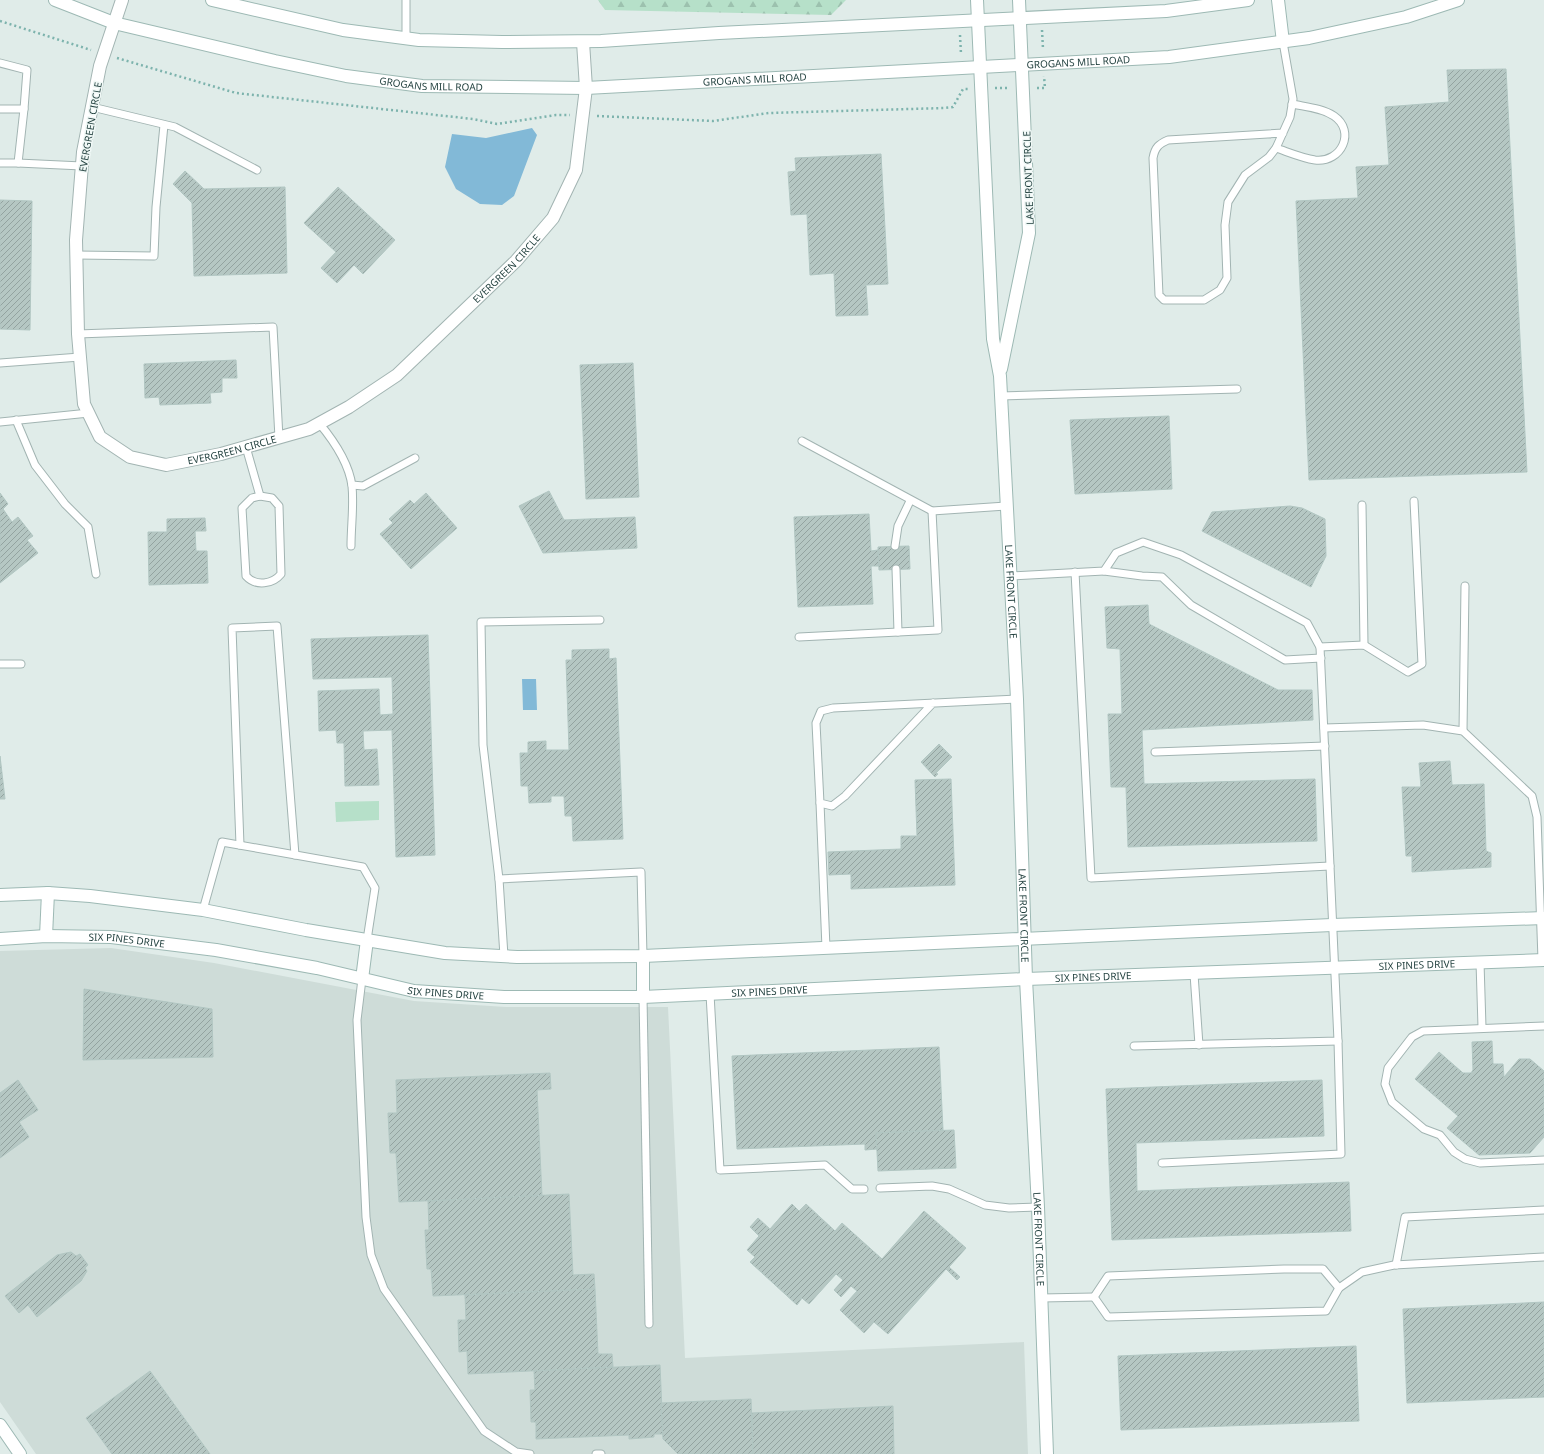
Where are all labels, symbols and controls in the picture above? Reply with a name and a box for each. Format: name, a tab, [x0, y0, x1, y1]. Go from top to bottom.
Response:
street label: GROGANS MILL ROAD	[1026, 52, 1131, 72]
street label: GROGANS MILL ROAD	[703, 69, 807, 89]
street label: GROGANS MILL ROAD	[379, 73, 483, 94]
street label: EVERGREEN CIRCLE	[75, 81, 105, 173]
street label: LAKE FRONT CIRCLE	[1019, 131, 1037, 225]
street label: EVERGREEN CIRCLE	[469, 231, 543, 306]
street label: EVERGREEN CIRCLE	[186, 432, 278, 468]
street label: LAKE FRONT CIRCLE	[1002, 544, 1021, 639]
street label: LAKE FRONT CIRCLE	[1015, 868, 1032, 963]
street label: SIX PINES DRIVE	[88, 930, 166, 951]
street label: SIX PINES DRIVE	[1378, 956, 1455, 973]
street label: SIX PINES DRIVE	[1055, 968, 1132, 985]
street label: SIX PINES DRIVE	[731, 982, 808, 1000]
street label: SIX PINES DRIVE	[406, 983, 484, 1003]
street label: LAKE FRONT CIRCLE	[1030, 1192, 1048, 1286]

